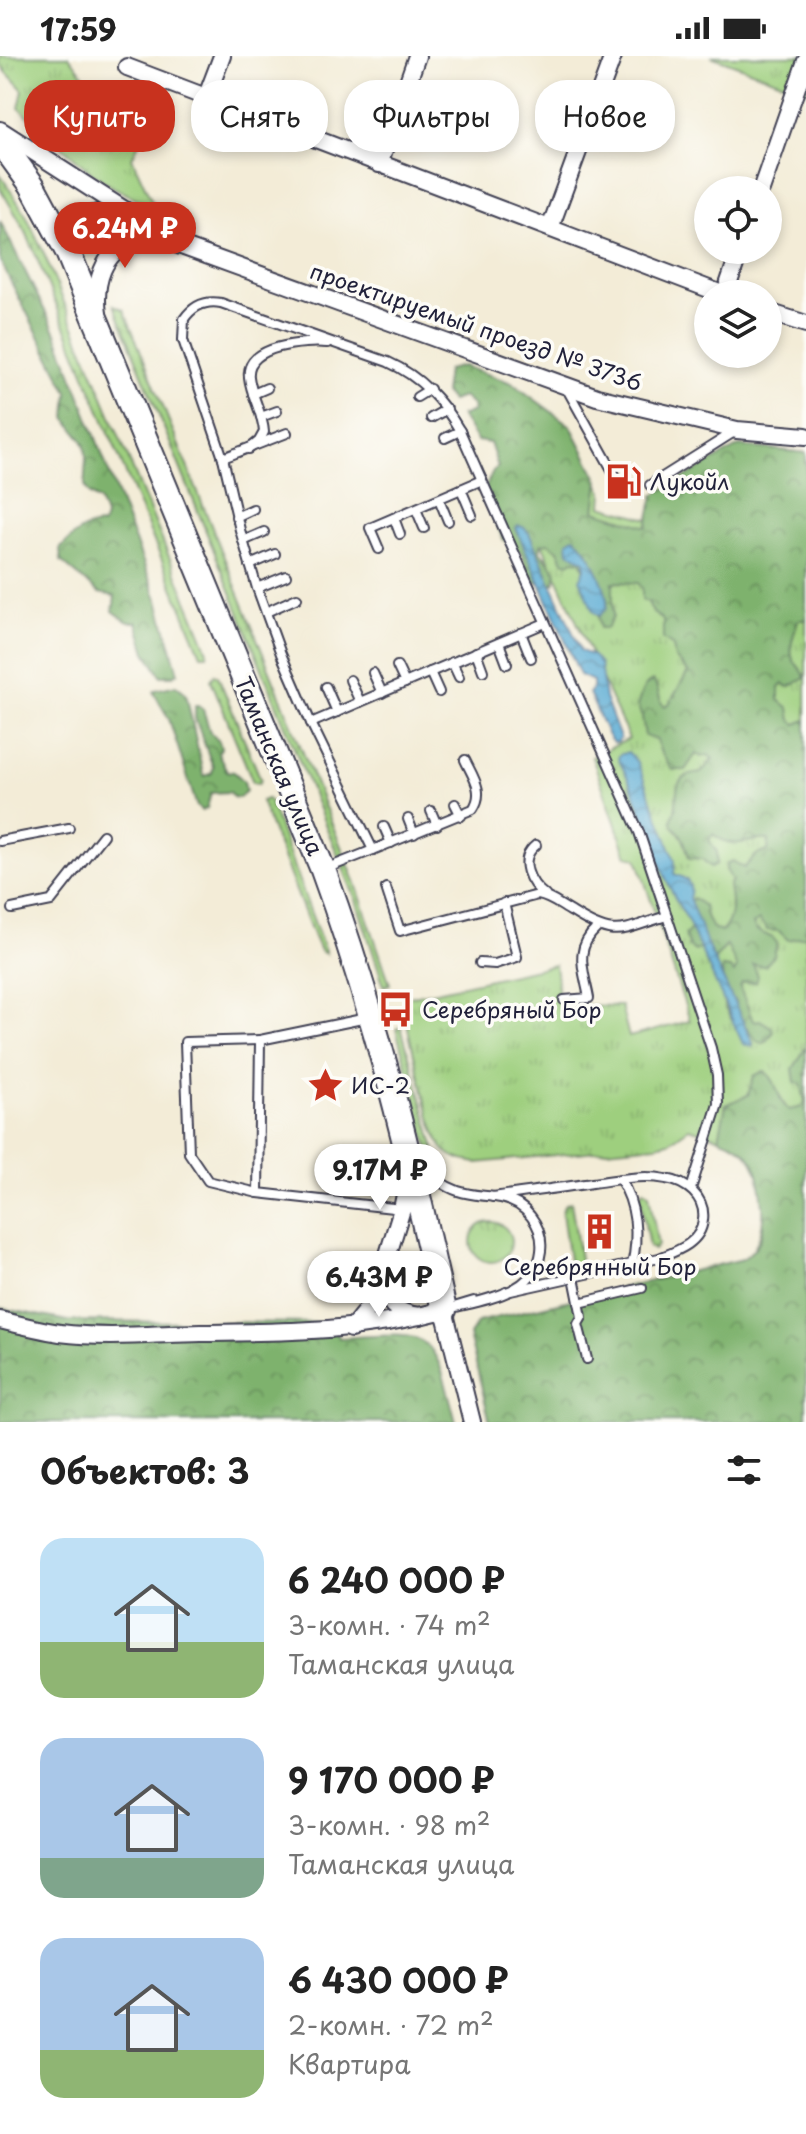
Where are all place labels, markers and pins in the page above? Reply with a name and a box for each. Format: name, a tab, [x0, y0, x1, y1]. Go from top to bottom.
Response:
pin: 6.24M ₽	[51, 202, 199, 270]
fuel station icon: Лукойл	[605, 463, 643, 501]
place label: Лукойл	[650, 464, 729, 497]
bus stop icon: Серебряный Бор	[377, 991, 415, 1029]
place label: Серебряный Бор	[422, 992, 601, 1025]
place icon: ИС-2	[306, 1067, 344, 1105]
place label: ИС-2	[351, 1068, 410, 1101]
pin: 9.17M ₽	[306, 1144, 454, 1212]
building icon: Серебрянный Бор	[581, 1212, 619, 1250]
place label: Серебрянный Бор	[504, 1249, 696, 1282]
pin: 6.43M ₽	[305, 1251, 453, 1319]

